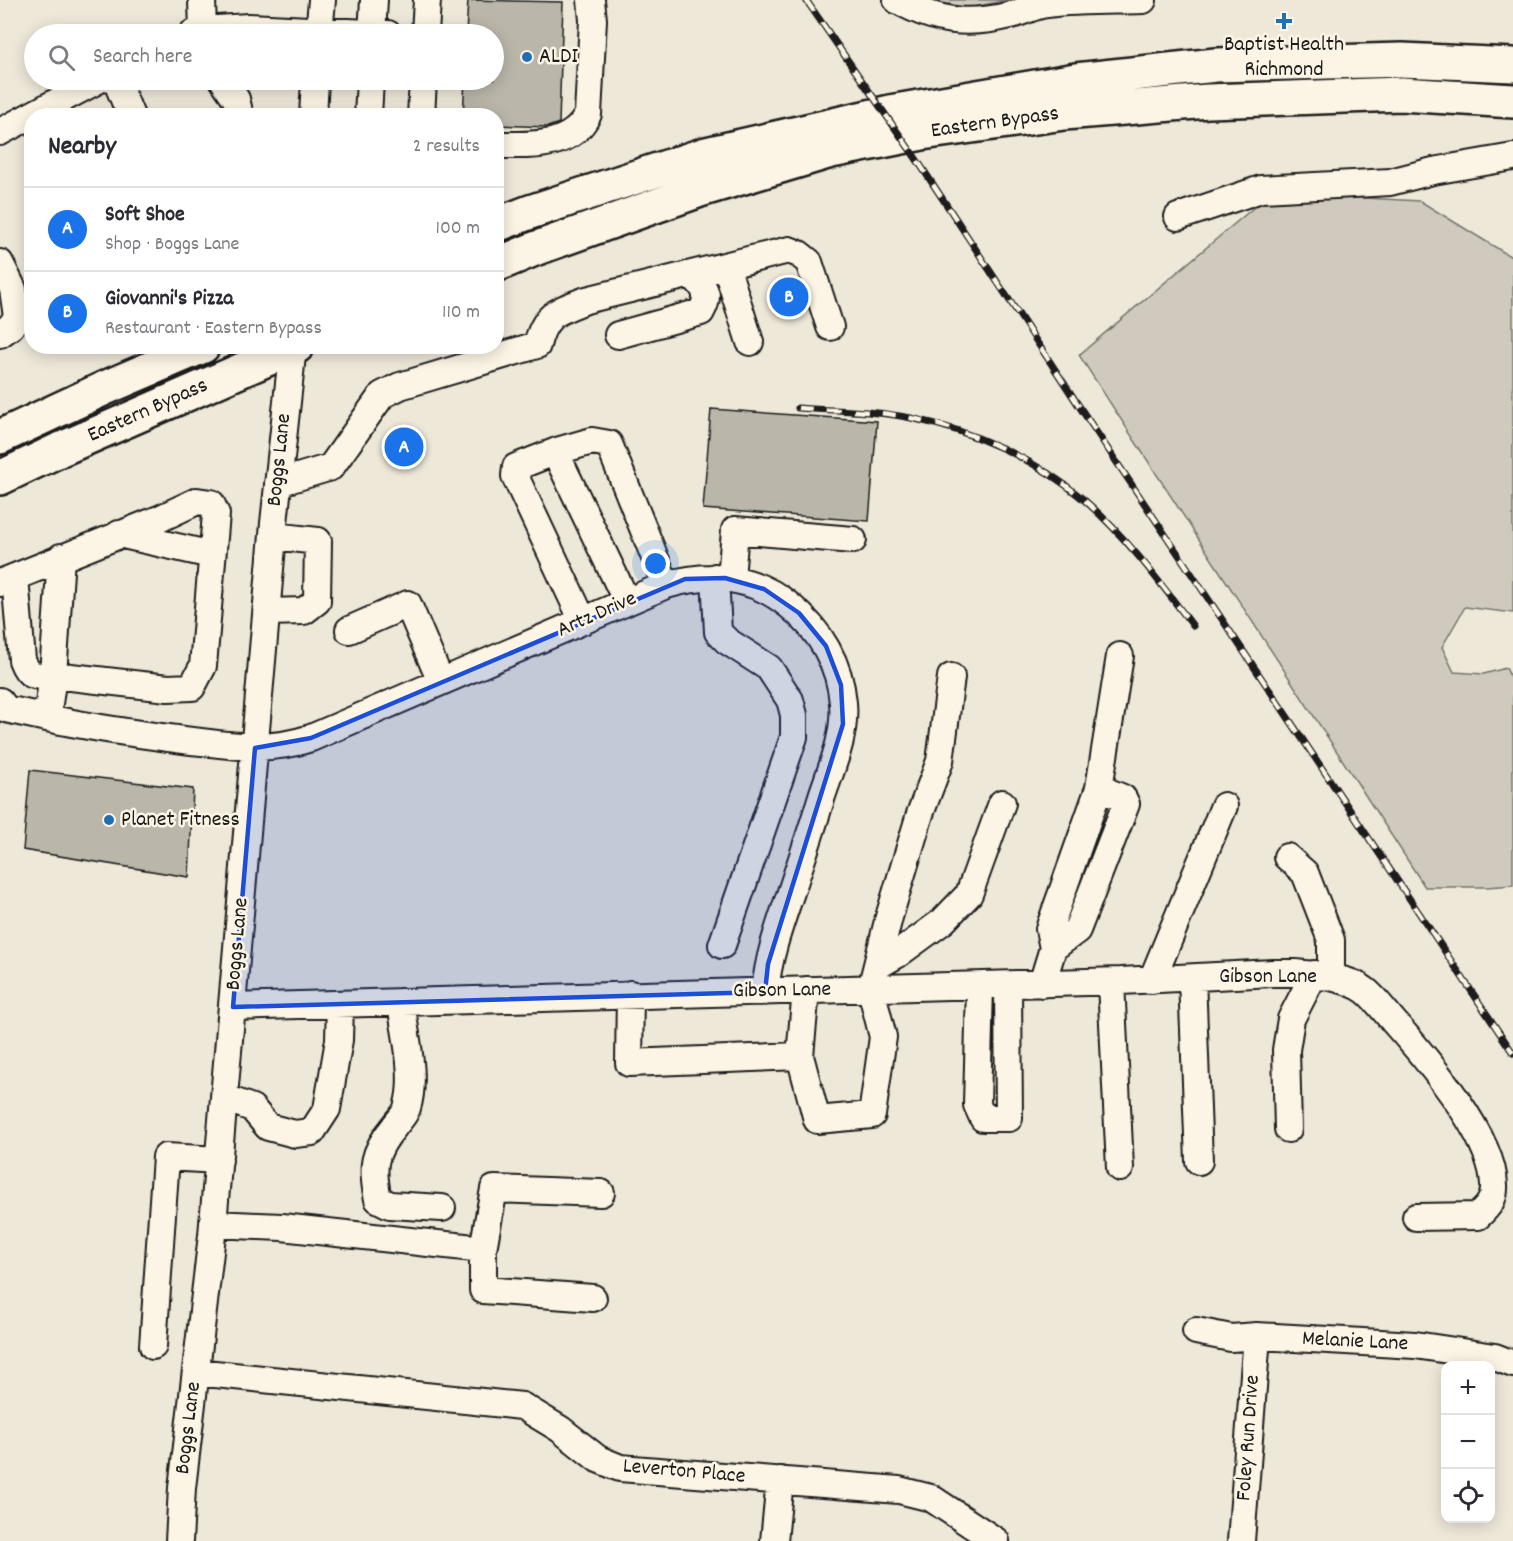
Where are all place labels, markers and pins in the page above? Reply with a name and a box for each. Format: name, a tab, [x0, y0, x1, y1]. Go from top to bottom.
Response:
marker: Baptist Health Richmond	[1275, 12, 1293, 30]
place label: Baptist Health Richmond	[1224, 30, 1344, 86]
place label: ALDI	[539, 42, 578, 73]
marker: ALDI	[520, 50, 534, 64]
pin: B	[770, 274, 808, 320]
pin: A	[384, 424, 424, 470]
place label: Planet Fitness	[121, 805, 240, 836]
marker: Planet Fitness	[102, 813, 116, 827]

